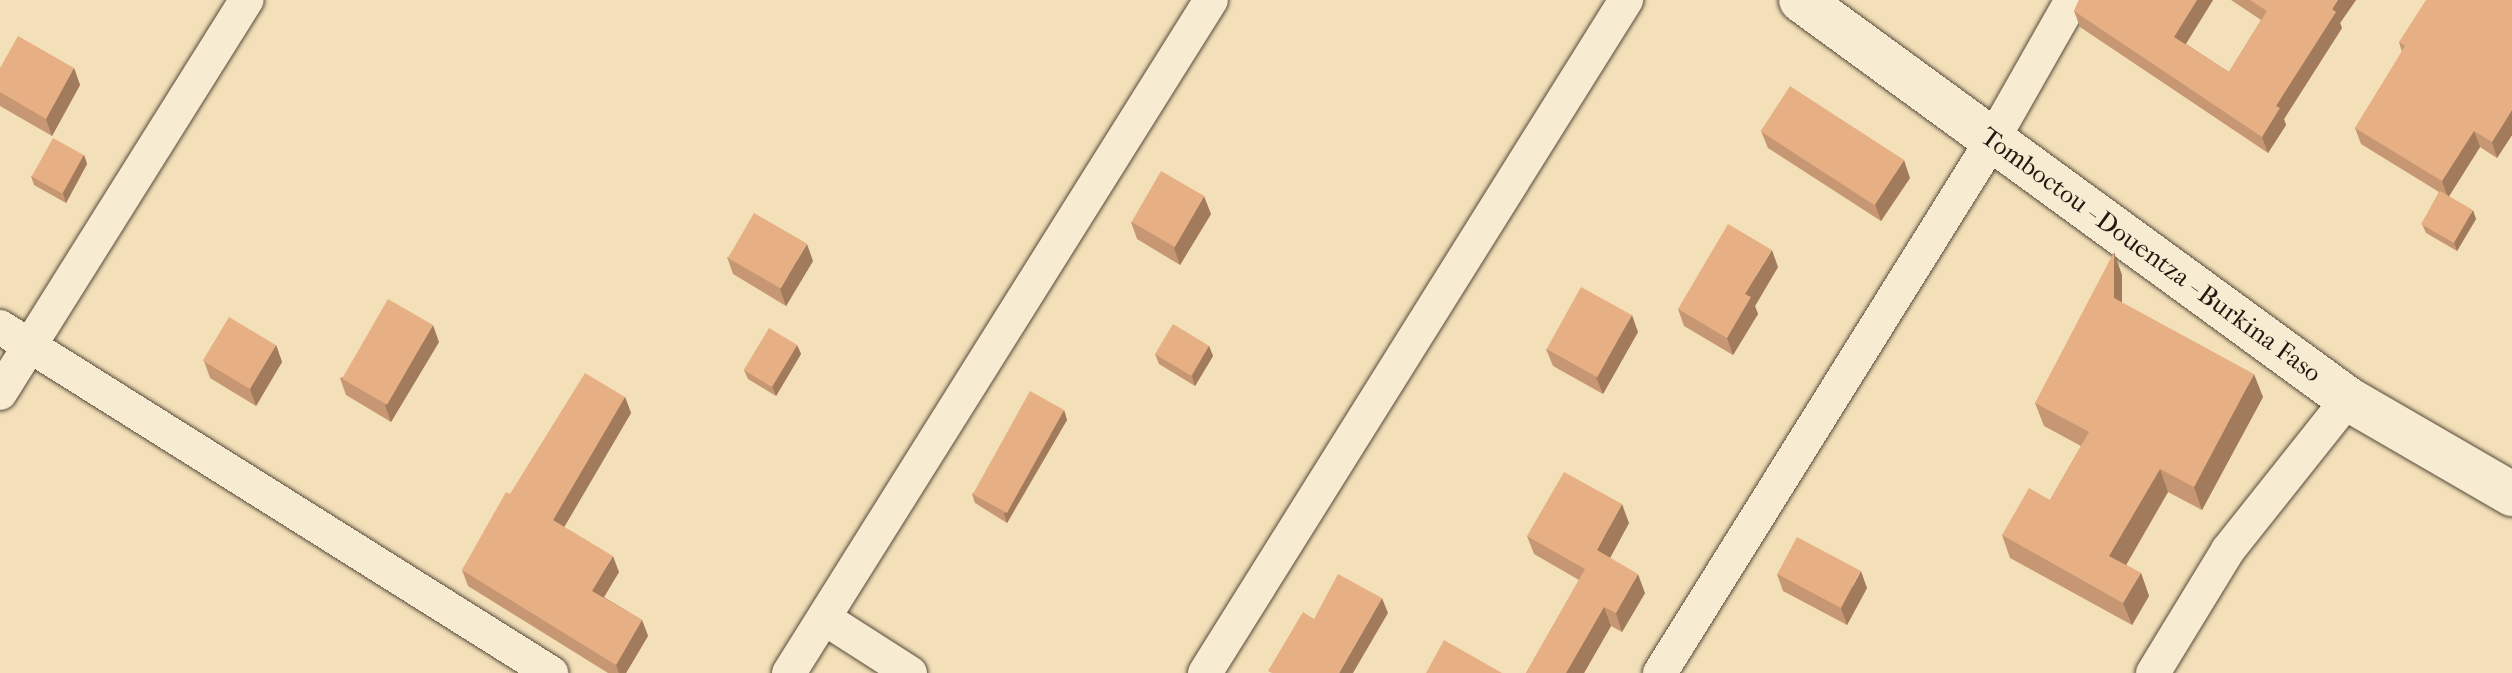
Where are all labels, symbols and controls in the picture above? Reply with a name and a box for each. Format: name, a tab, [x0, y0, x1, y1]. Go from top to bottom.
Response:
street label: Tomboctou - Douentza - Burkina Faso	[1975, 121, 2327, 389]

